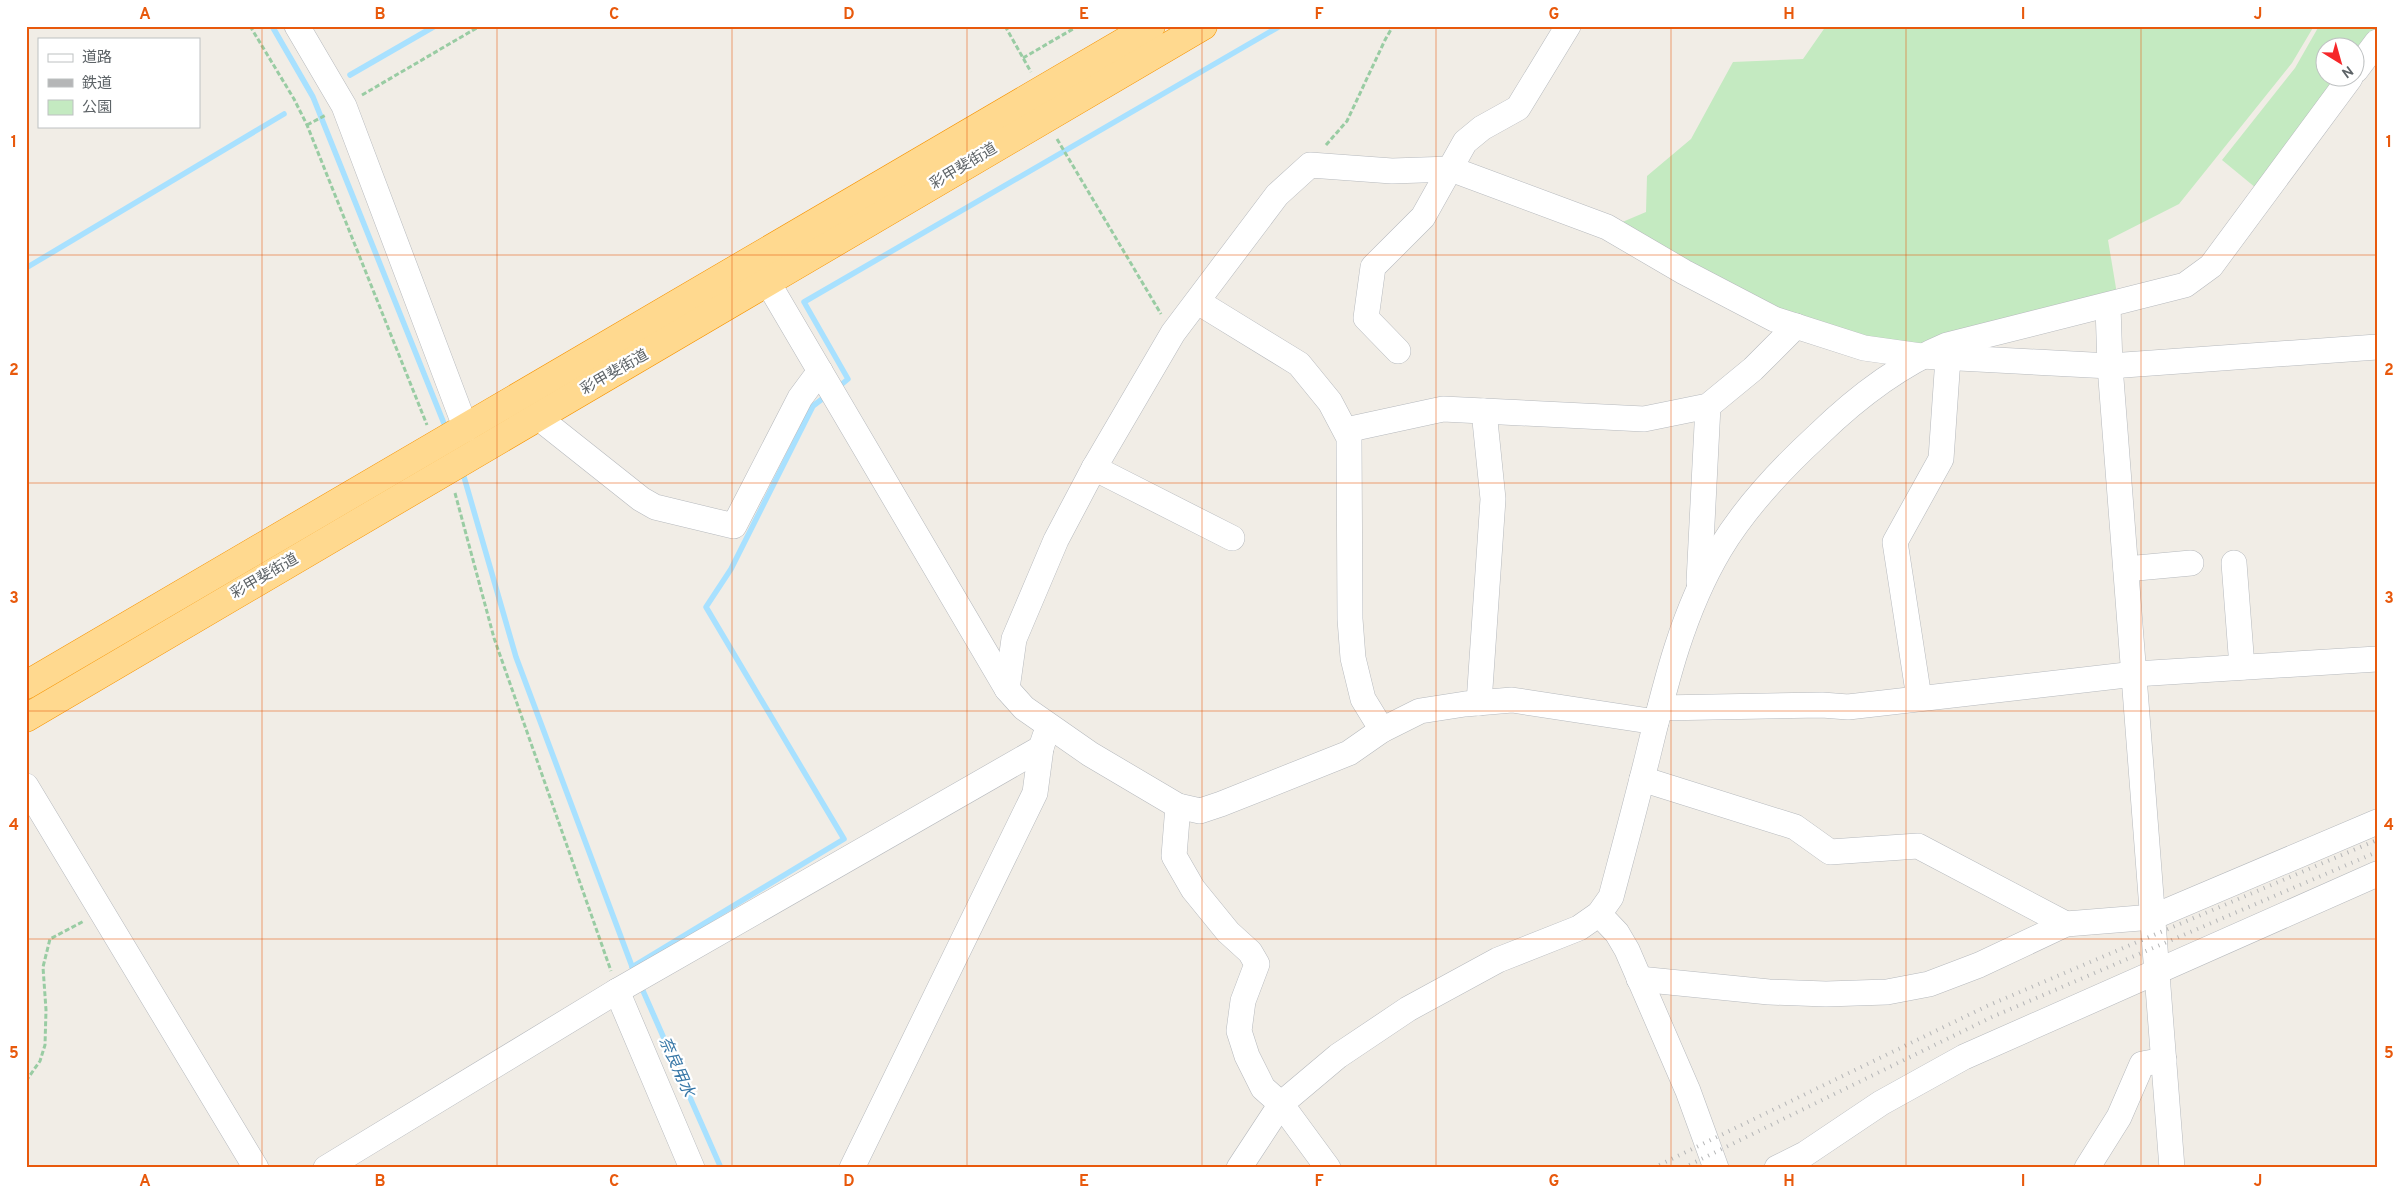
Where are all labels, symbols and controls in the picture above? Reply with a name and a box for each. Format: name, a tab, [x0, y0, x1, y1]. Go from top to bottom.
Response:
text: A	[139, 5, 151, 25]
text: B	[374, 5, 386, 25]
text: C	[609, 5, 619, 25]
text: D	[843, 5, 855, 25]
text: E	[1079, 5, 1089, 25]
text: F	[1314, 5, 1324, 25]
text: G	[1549, 5, 1559, 25]
text: H	[1783, 5, 1795, 25]
text: I	[2021, 5, 2025, 25]
text: J	[2254, 5, 2262, 25]
legend	[38, 38, 200, 128]
north arrow	[2316, 38, 2366, 88]
text: 道路	[82, 49, 112, 68]
text: N	[2338, 61, 2356, 81]
text: 鉄道	[82, 75, 112, 94]
text: 公園	[82, 99, 112, 118]
text: 1	[11, 133, 17, 153]
text: 1	[2386, 133, 2392, 153]
street label: 彩甲斐街道	[927, 140, 1001, 194]
street label: 彩甲斐街道	[578, 346, 652, 400]
text: 2	[9, 361, 19, 381]
text: 2	[2384, 361, 2394, 381]
street label: 彩甲斐街道	[228, 550, 302, 604]
text: 3	[9, 589, 19, 609]
text: 3	[2384, 589, 2394, 609]
text: 4	[9, 816, 19, 836]
text: 4	[2384, 816, 2394, 836]
water label: 奈良用水	[654, 1034, 699, 1102]
text: 5	[9, 1044, 19, 1064]
text: 5	[2384, 1044, 2394, 1064]
text: A	[139, 1172, 151, 1192]
text: B	[374, 1172, 386, 1192]
text: C	[609, 1172, 619, 1192]
text: D	[843, 1172, 855, 1192]
text: E	[1079, 1172, 1089, 1192]
text: F	[1314, 1172, 1324, 1192]
text: G	[1549, 1172, 1559, 1192]
text: H	[1783, 1172, 1795, 1192]
text: I	[2021, 1172, 2025, 1192]
text: J	[2254, 1172, 2262, 1192]

